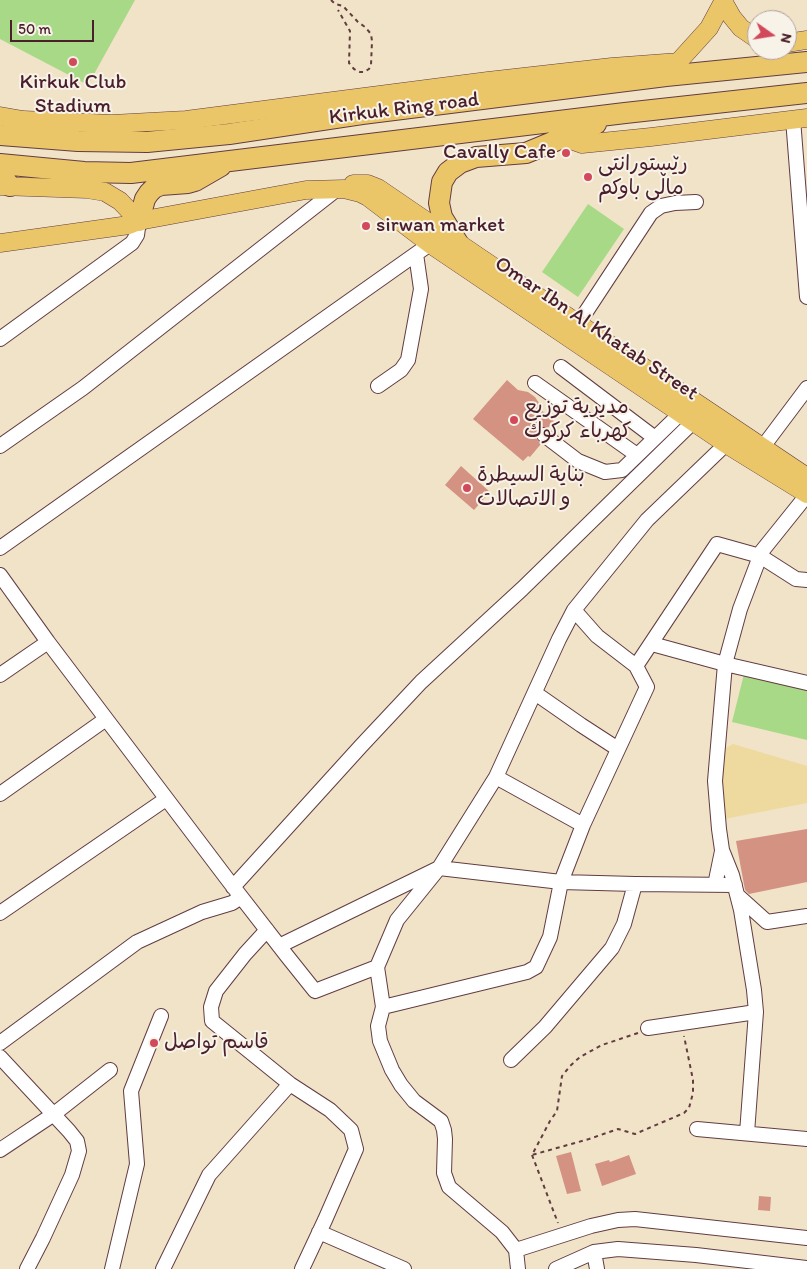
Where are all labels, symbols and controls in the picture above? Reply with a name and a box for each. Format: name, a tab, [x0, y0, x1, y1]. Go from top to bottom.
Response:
scale bar	[12, 10, 96, 42]
north arrow	[747, 10, 797, 60]
text: 50 m	[18, 20, 51, 38]
text: N	[777, 32, 795, 45]
marker: Kirkuk Club Stadium	[67, 56, 79, 68]
place label: Kirkuk Club Stadium	[20, 70, 126, 120]
street label: Kirkuk Ring road	[328, 87, 480, 131]
place label: Cavally Cafe	[443, 140, 556, 166]
marker: Cavally Cafe	[560, 147, 572, 159]
place label: رێستورانتی ماڵی باوکم	[598, 152, 688, 202]
marker: رێستورانتی ماڵی باوکم	[582, 171, 594, 183]
place label: sirwan market	[376, 213, 505, 239]
marker: sirwan market	[360, 220, 372, 232]
street label: Omar Ibn Al Khatab Street	[489, 251, 703, 407]
place label: مديرية توزيع كهرباء كركوك	[524, 395, 632, 445]
marker: مديرية توزيع كهرباء كركوك	[508, 414, 520, 426]
place label: بناية السيطرة و الاتصالات	[477, 463, 585, 513]
marker: بناية السيطرة و الاتصالات	[461, 482, 473, 494]
place label: قاسم تواصل	[164, 1030, 269, 1056]
marker: قاسم تواصل	[148, 1037, 160, 1049]

